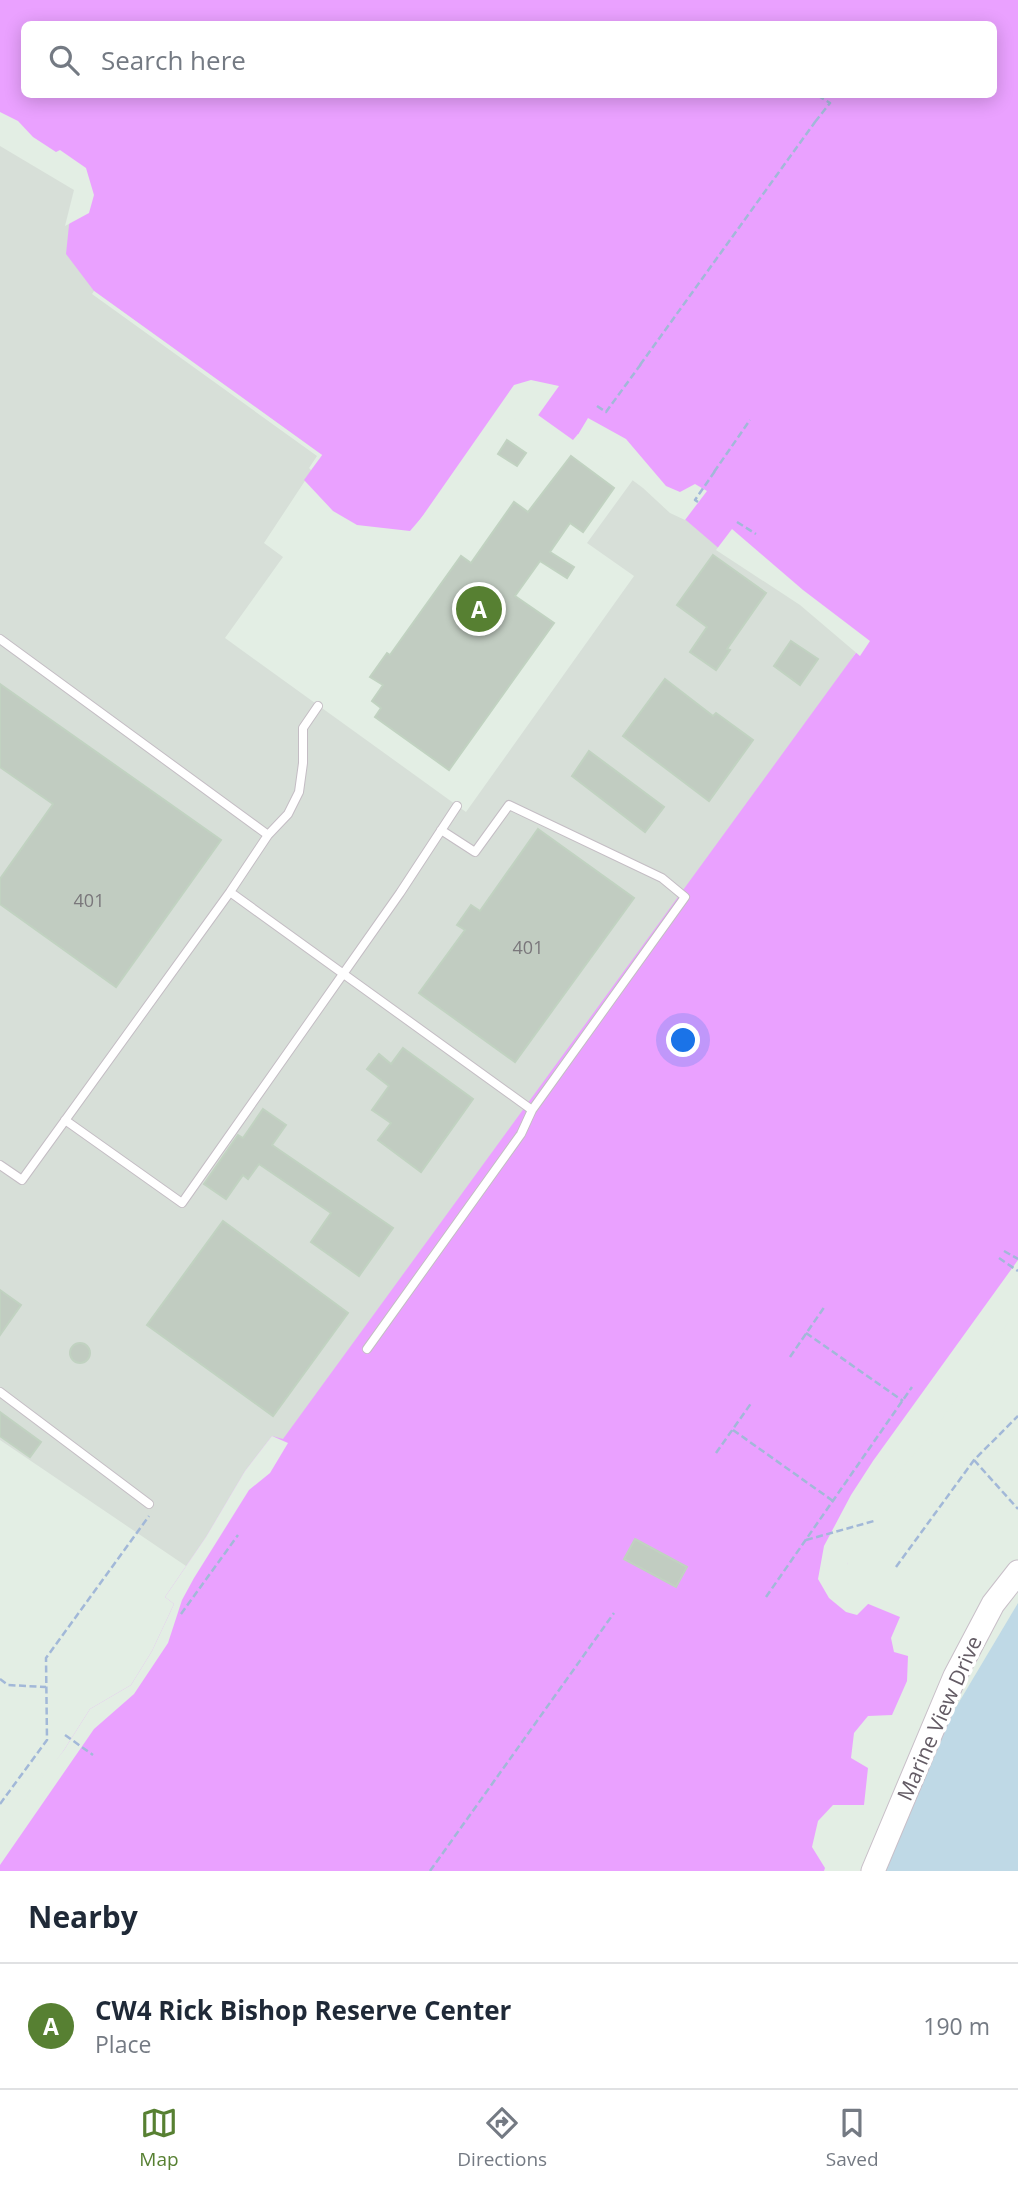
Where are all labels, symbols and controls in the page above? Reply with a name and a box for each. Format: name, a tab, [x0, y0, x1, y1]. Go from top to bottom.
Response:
search box	[21, 21, 997, 98]
icon: search	[45, 41, 83, 79]
text: Search here	[101, 42, 246, 78]
pin: A	[456, 583, 502, 635]
house number: 401	[74, 888, 104, 912]
house number: 401	[513, 935, 543, 959]
your location	[666, 1023, 700, 1057]
street label: Marine View Drive	[890, 1631, 988, 1805]
text: Nearby	[28, 1896, 138, 1937]
text: CW4 Rick Bishop Reserve Center	[95, 1992, 511, 2028]
text: A	[43, 2010, 59, 2042]
text: 190 m	[923, 2010, 990, 2042]
text: Place	[95, 2028, 151, 2060]
tab: Map	[139, 2104, 179, 2172]
tab: Directions	[457, 2104, 547, 2172]
tab: Saved	[826, 2104, 879, 2172]

